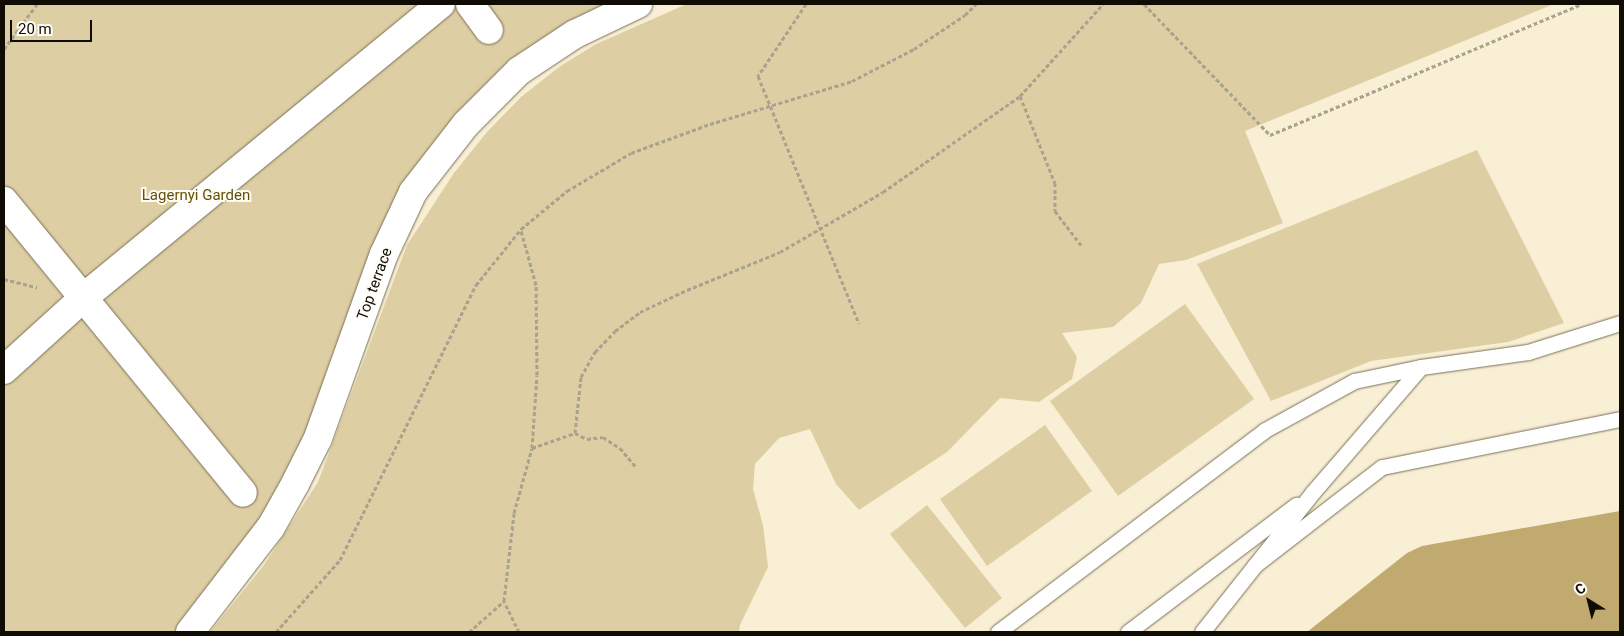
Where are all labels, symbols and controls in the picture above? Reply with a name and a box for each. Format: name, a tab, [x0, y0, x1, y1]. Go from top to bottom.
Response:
scale bar	[12, 10, 95, 42]
text: 20 m	[18, 20, 52, 38]
park label: Lagernyi Garden	[142, 187, 250, 205]
street label: Top terrace	[354, 245, 396, 323]
north arrow	[1564, 576, 1614, 626]
text: С	[1572, 580, 1589, 598]

